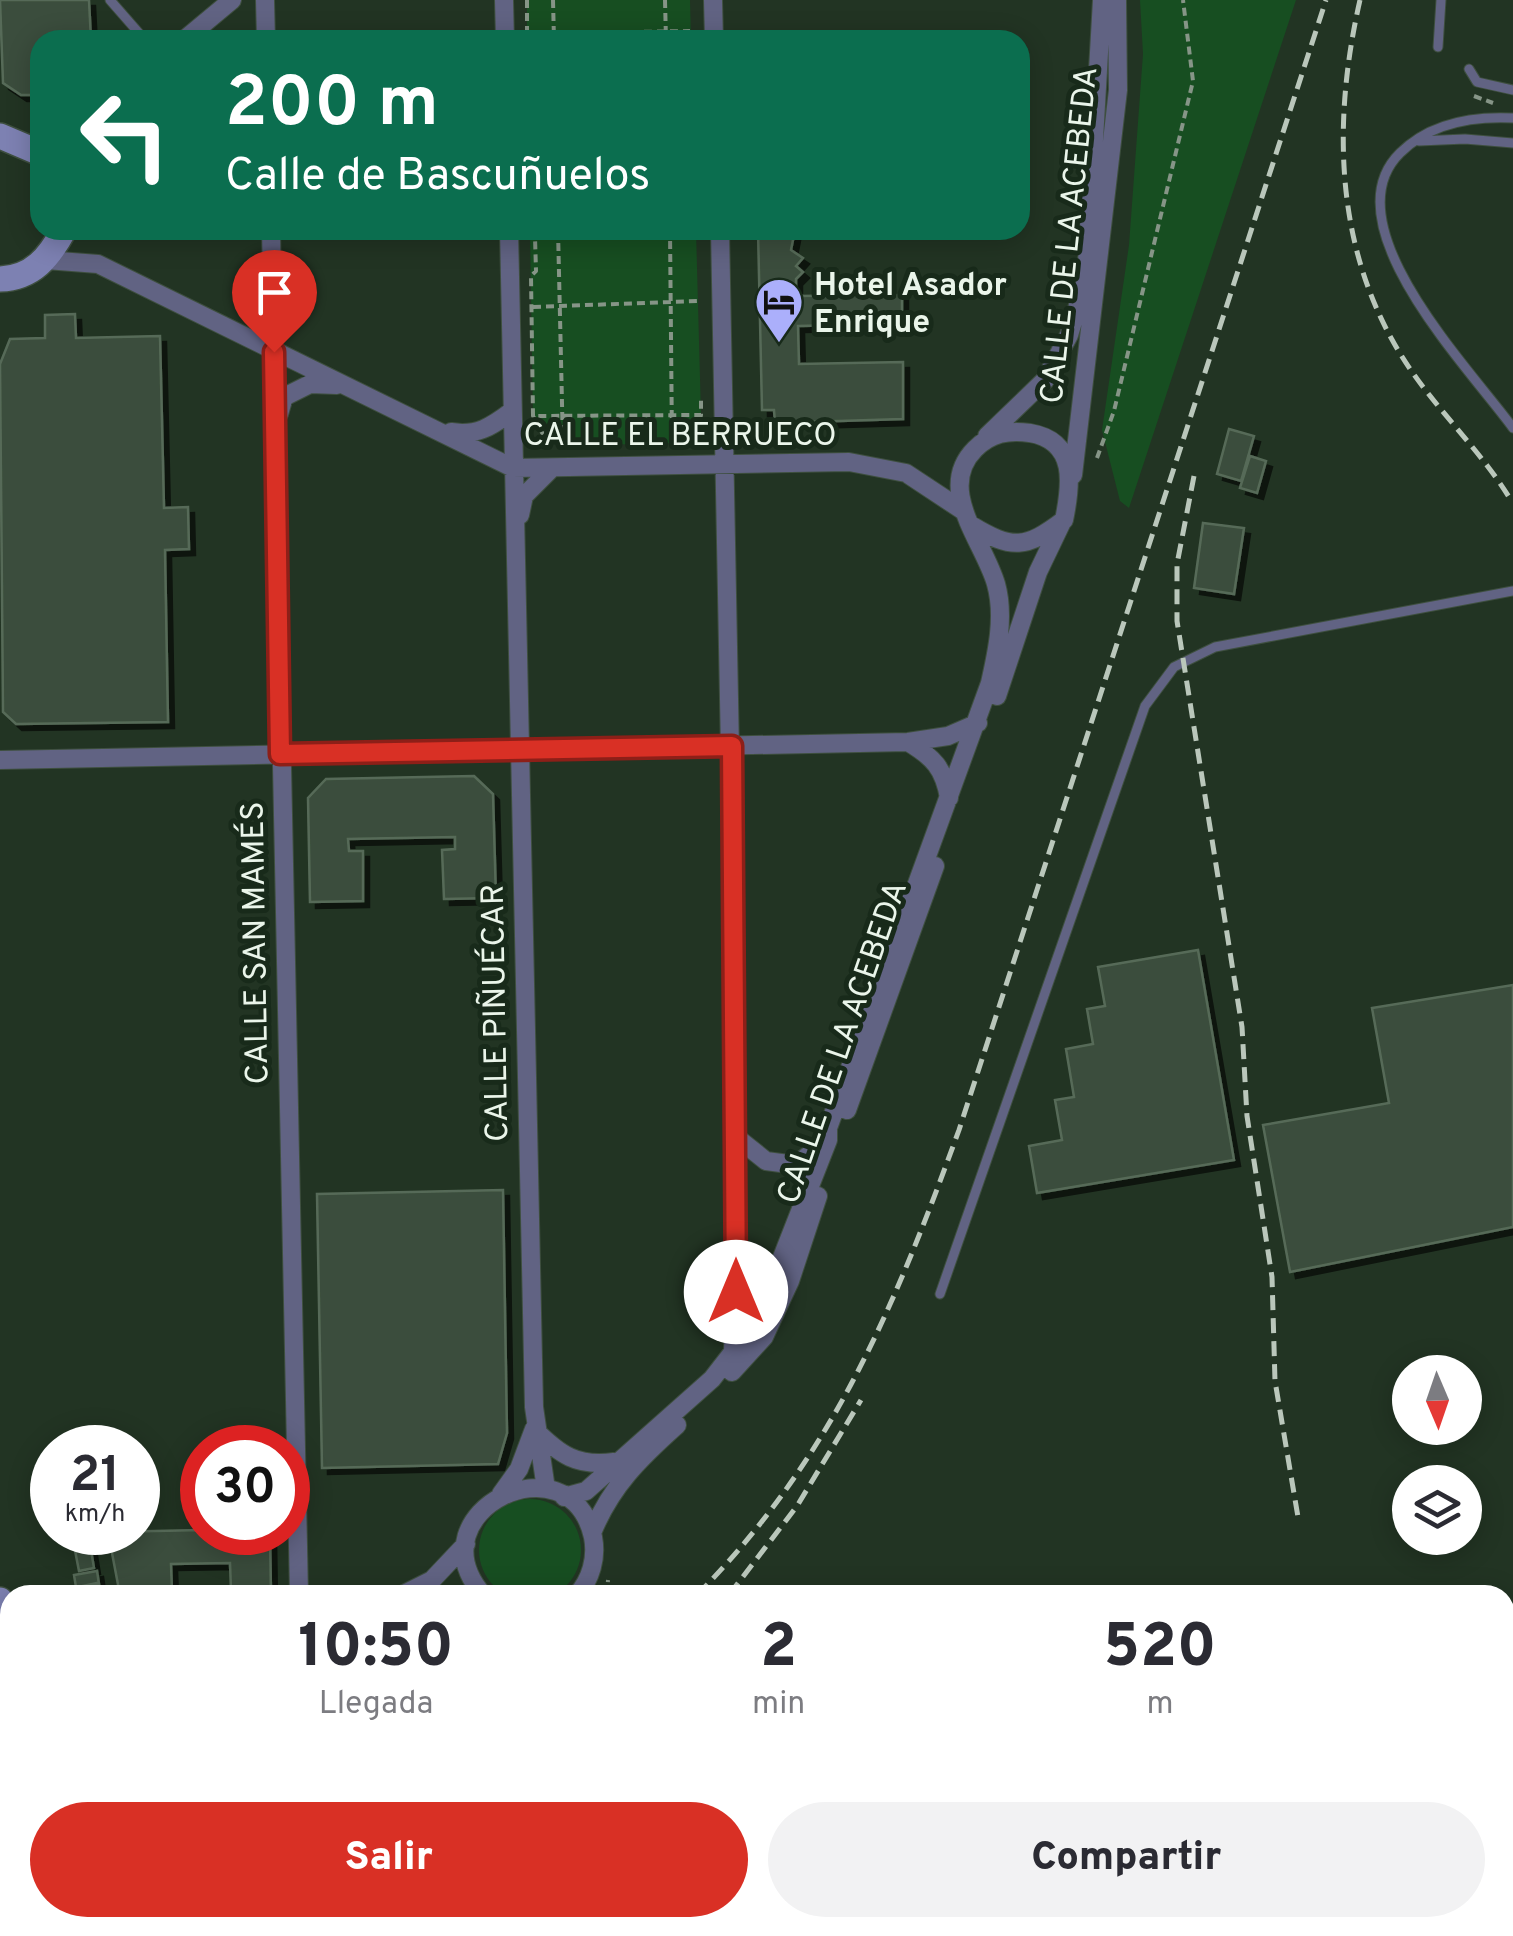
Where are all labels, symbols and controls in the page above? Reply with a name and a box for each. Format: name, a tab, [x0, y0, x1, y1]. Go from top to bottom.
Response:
text: 200 m	[225, 62, 439, 151]
street label: CALLE DE LA ACEBEDA	[1033, 65, 1109, 406]
icon: left	[60, 70, 190, 200]
text: Calle de Bascuñuelos	[225, 149, 650, 206]
pin	[232, 250, 317, 353]
icon: arrive	[247, 265, 302, 320]
place label: Hotel Asador Enrique	[814, 267, 1007, 344]
hotel icon: Hotel Asador Enrique	[753, 276, 805, 344]
street label: CALLE EL BERRUECO	[523, 417, 837, 457]
street label: CALLE SAN MAMÉS	[233, 801, 279, 1085]
street label: CALLE DE LA ACEBEDA	[770, 876, 918, 1210]
street label: CALLE PIÑUÉCAR	[473, 884, 519, 1142]
position arrow	[684, 1240, 788, 1344]
north arrow	[1392, 1355, 1482, 1445]
map controls	[1392, 1355, 1482, 1555]
speed limit sign: 30	[180, 1425, 310, 1555]
text: 21	[70, 1446, 120, 1509]
button: layers	[1392, 1465, 1482, 1555]
text: km/h	[65, 1499, 125, 1531]
text: 10:50	[298, 1612, 454, 1688]
text: 2	[760, 1612, 797, 1688]
text: 520	[1104, 1612, 1217, 1688]
text: Llegada	[319, 1685, 433, 1725]
text: min	[752, 1685, 805, 1725]
text: m	[1147, 1685, 1174, 1725]
button: Salir	[30, 1802, 748, 1917]
button: Compartir	[768, 1802, 1485, 1917]

